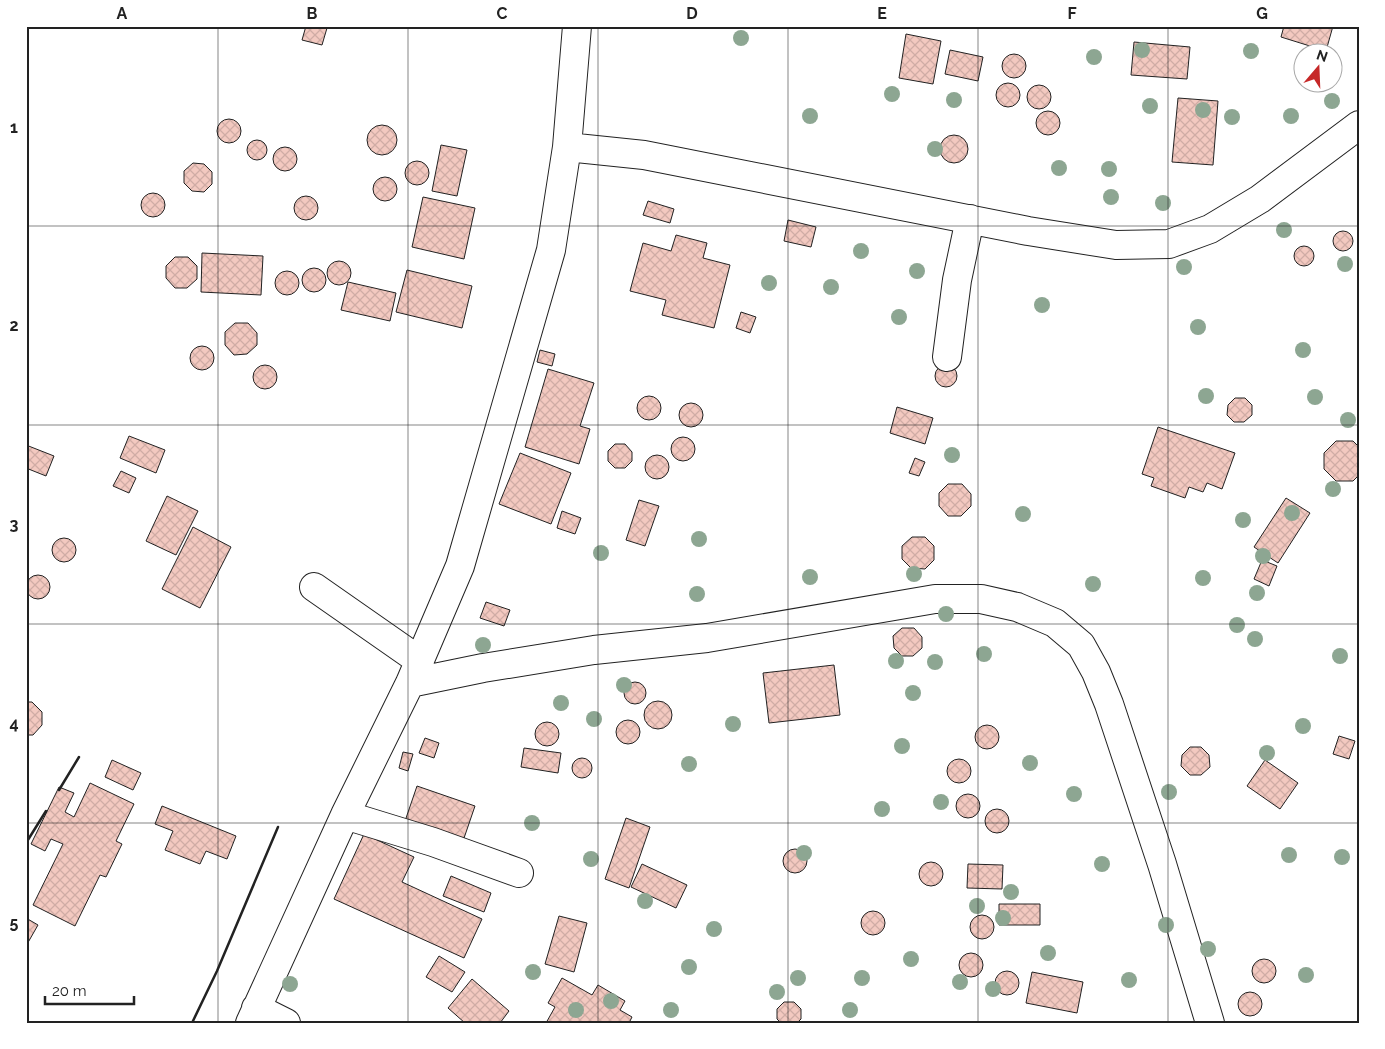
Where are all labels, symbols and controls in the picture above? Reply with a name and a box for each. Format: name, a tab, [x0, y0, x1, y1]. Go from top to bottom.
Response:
text: A	[117, 4, 128, 23]
text: B	[307, 4, 318, 23]
text: C	[497, 4, 508, 23]
text: D	[686, 4, 698, 23]
text: E	[877, 4, 887, 23]
text: F	[1067, 4, 1077, 23]
text: G	[1256, 4, 1268, 23]
north arrow	[1292, 42, 1342, 92]
text: N	[1315, 46, 1330, 65]
text: 1	[10, 118, 18, 137]
text: 2	[9, 316, 19, 335]
text: 3	[10, 515, 19, 534]
text: 4	[9, 714, 19, 733]
text: 5	[10, 913, 19, 932]
scale bar	[45, 974, 134, 1006]
text: 20 m	[52, 982, 87, 1000]

